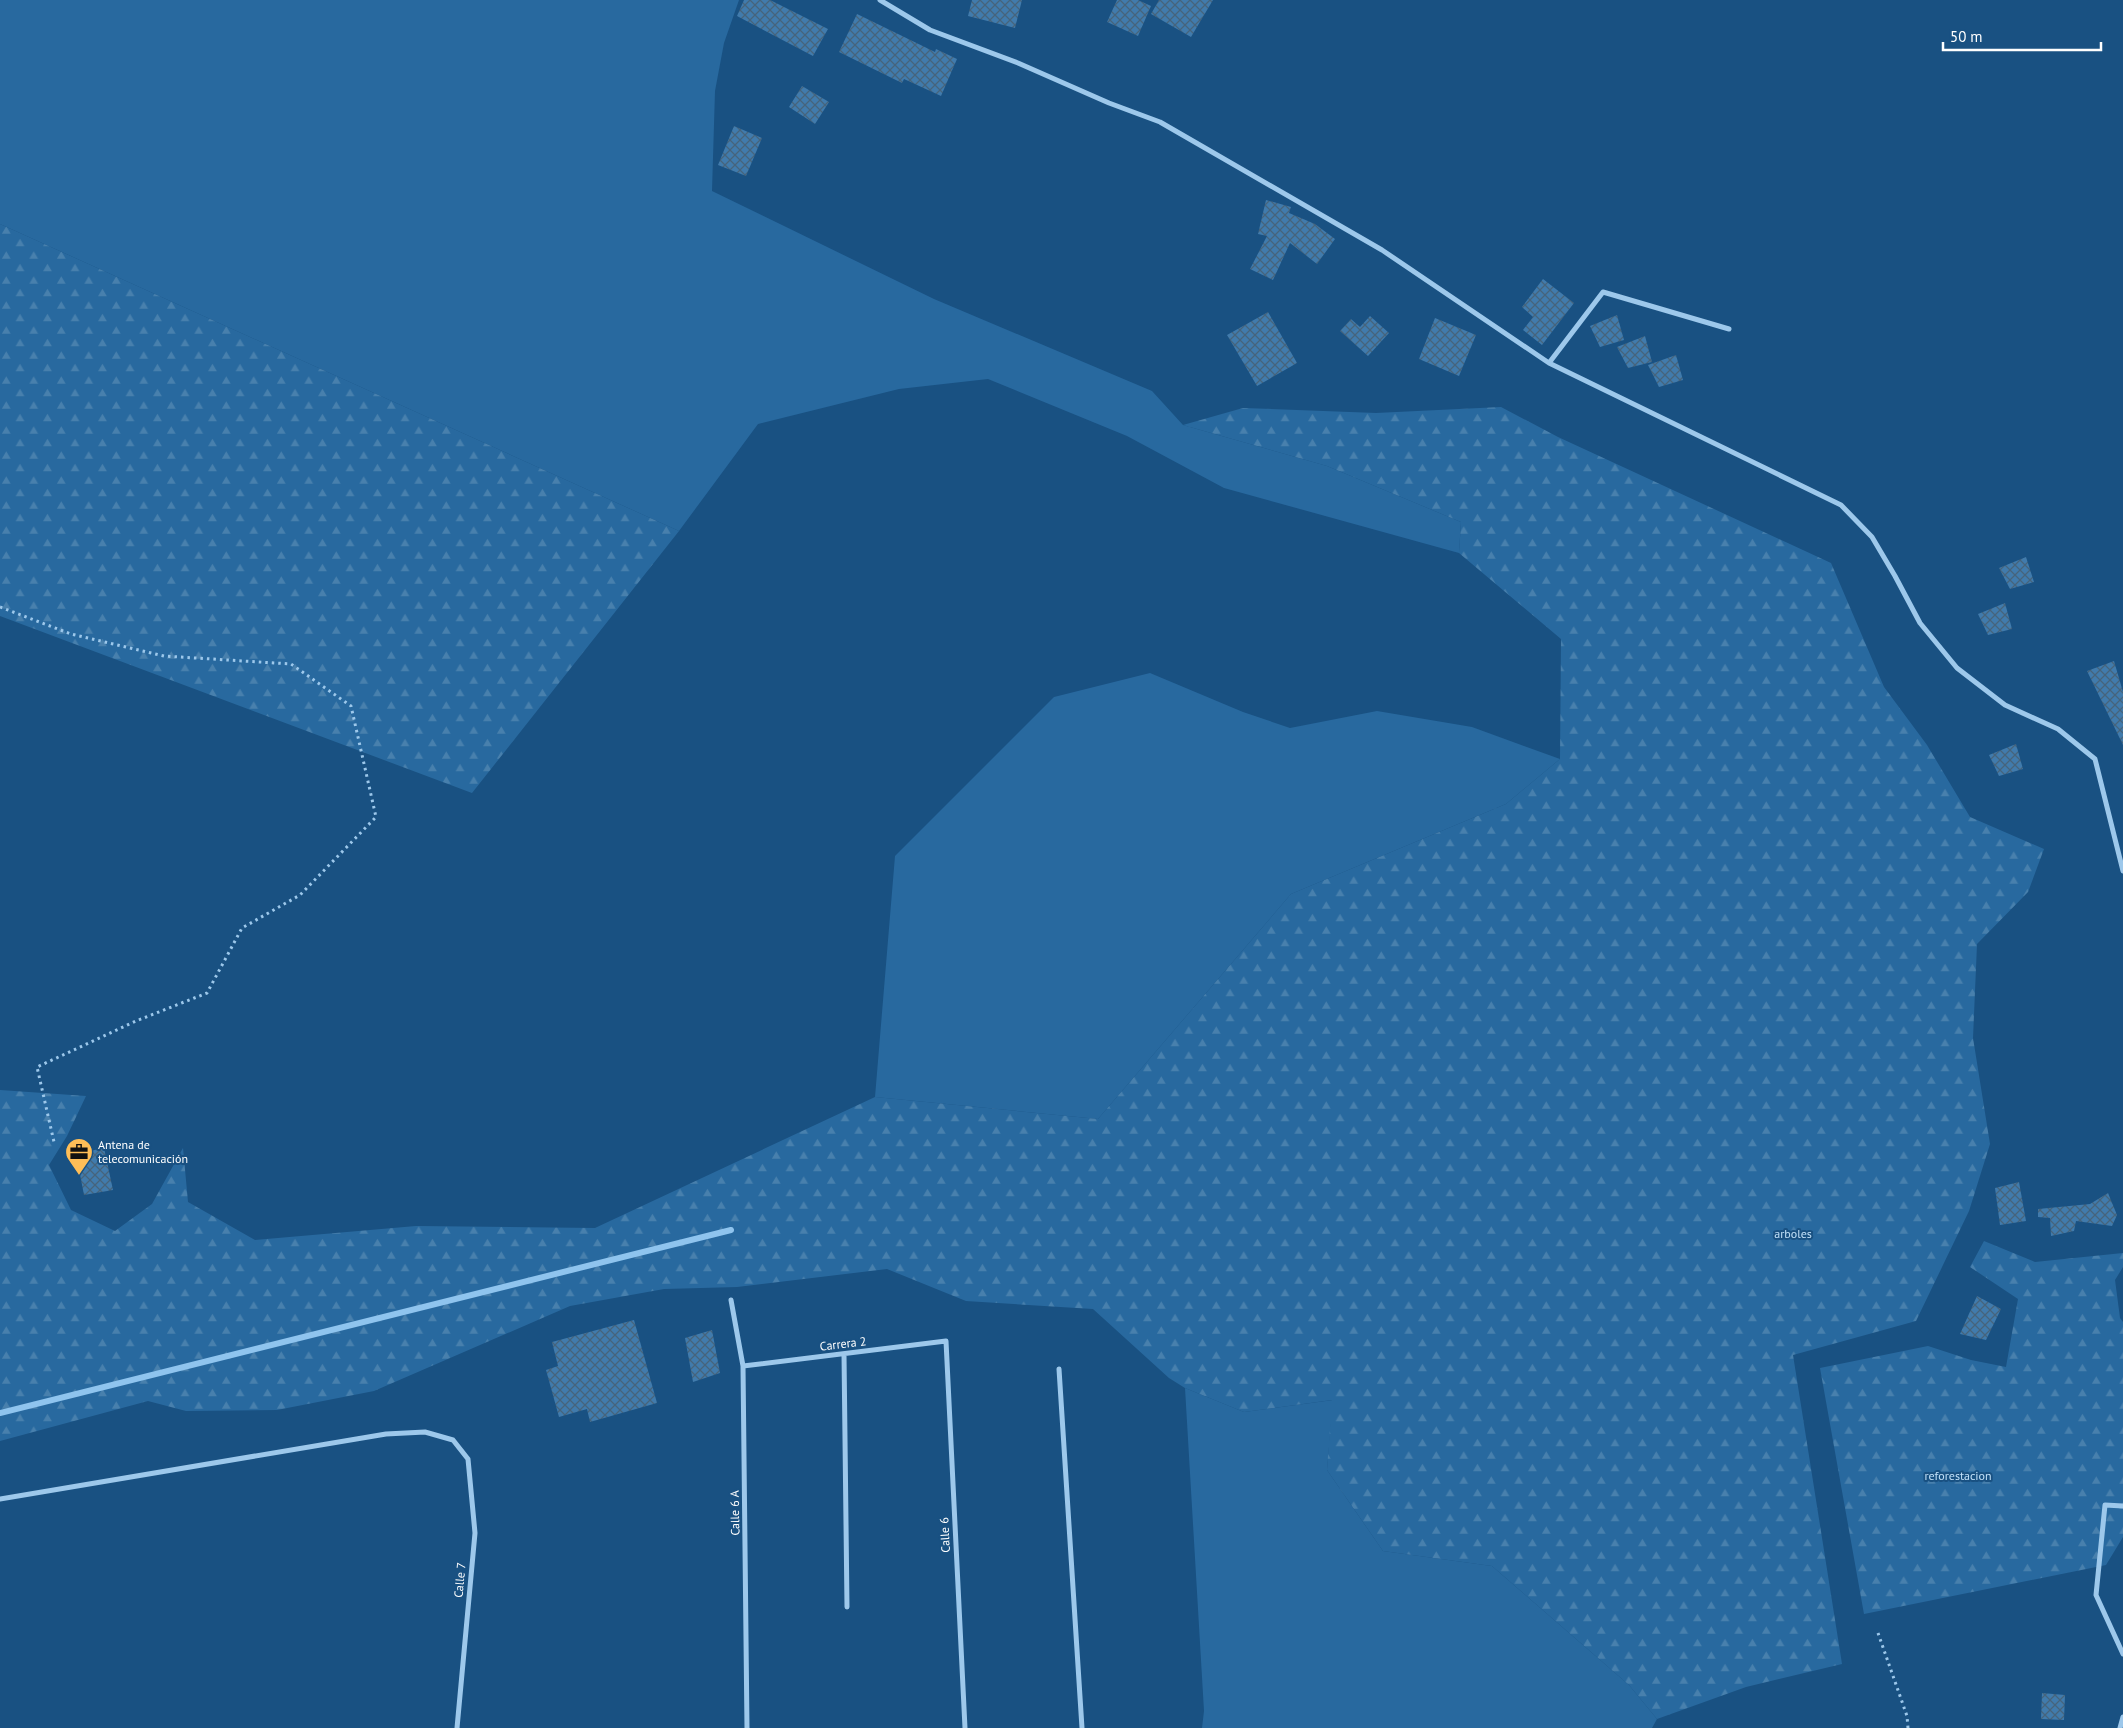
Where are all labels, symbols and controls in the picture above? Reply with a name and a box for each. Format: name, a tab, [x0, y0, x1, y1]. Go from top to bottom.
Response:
scale bar	[1943, 20, 2100, 52]
text: 50 m	[1950, 27, 1983, 46]
office icon: Antena de telecomunicación	[64, 1137, 94, 1176]
place label: Antena de telecomunicación	[98, 1137, 188, 1166]
park label: arboles	[1774, 1226, 1812, 1241]
street label: Carrera 2	[819, 1333, 867, 1354]
park label: reforestacion	[1924, 1468, 1992, 1483]
street label: Calle 6 A	[727, 1490, 742, 1536]
street label: Calle 6	[936, 1517, 953, 1553]
street label: Calle 7	[450, 1562, 469, 1598]

